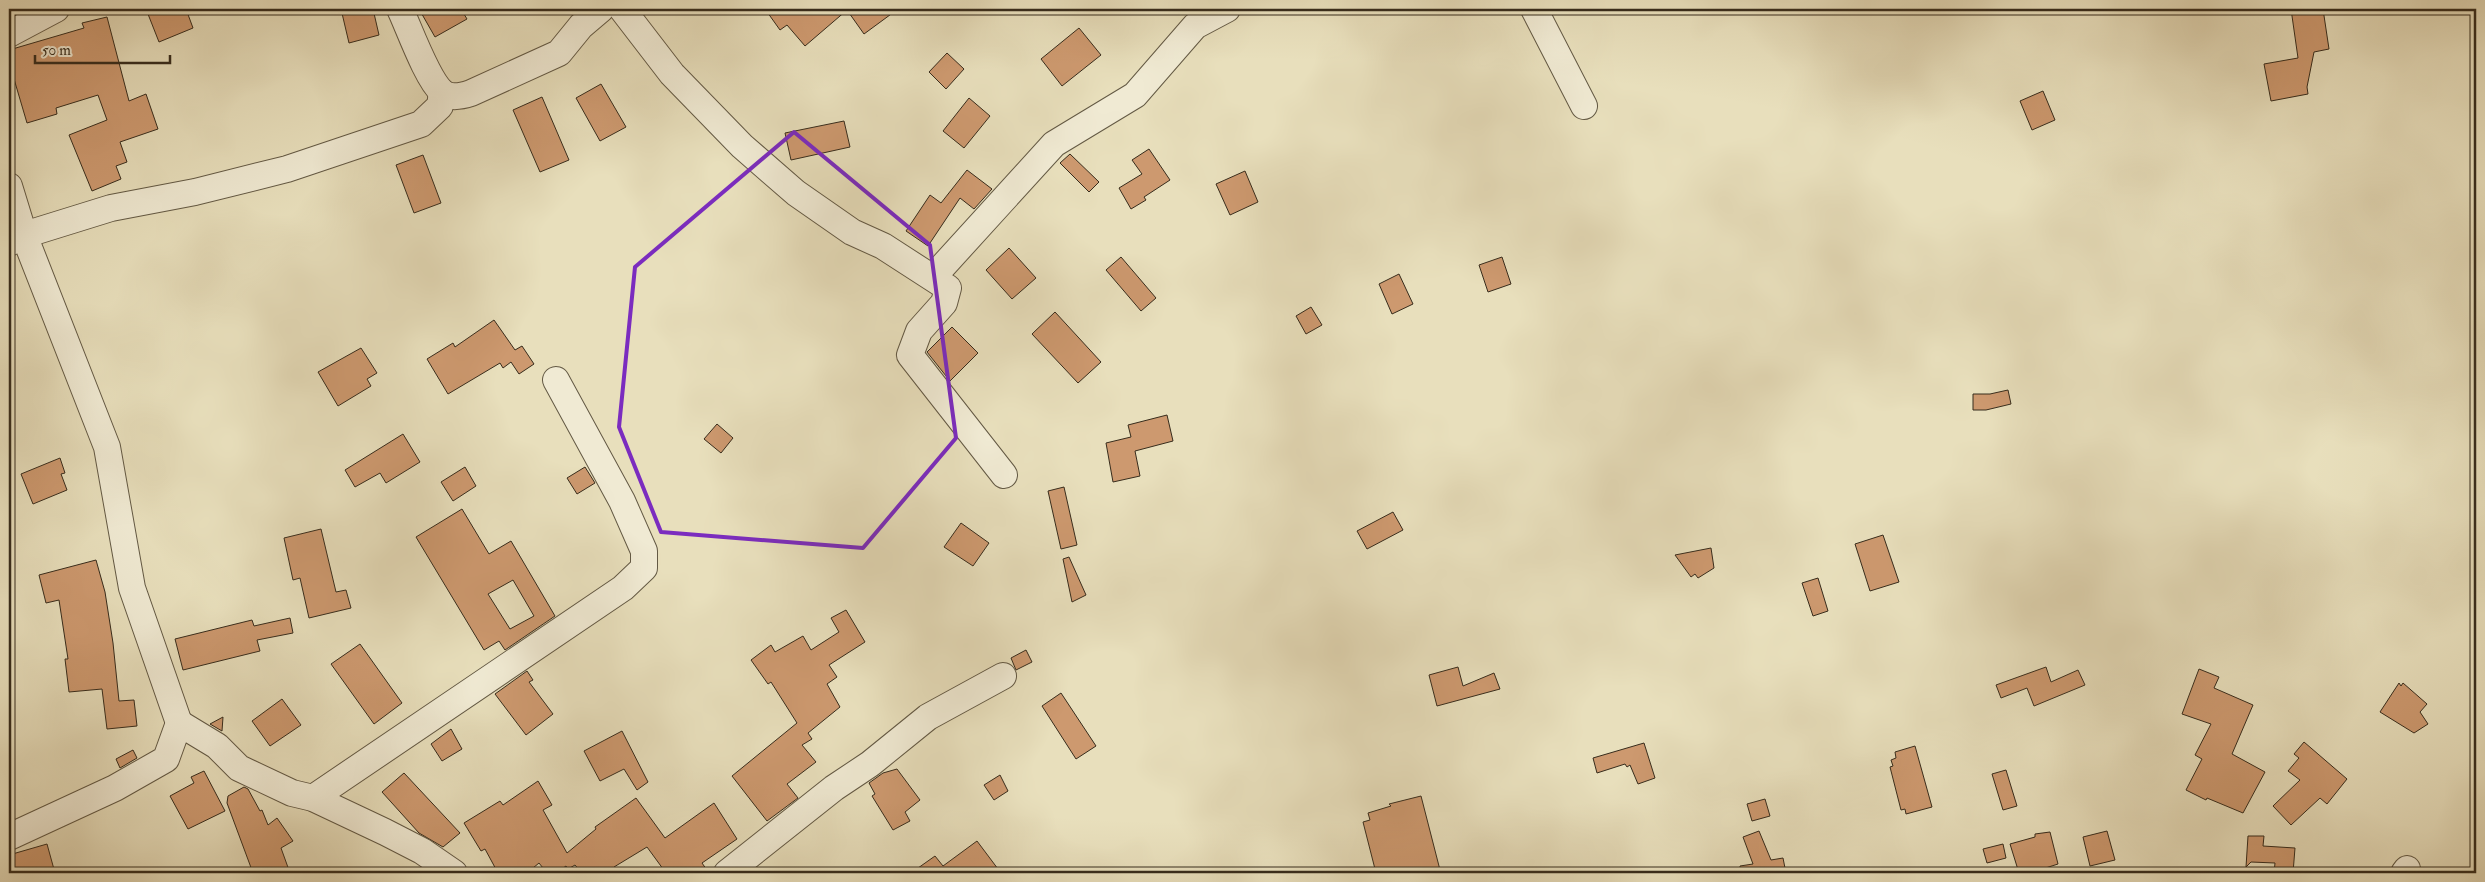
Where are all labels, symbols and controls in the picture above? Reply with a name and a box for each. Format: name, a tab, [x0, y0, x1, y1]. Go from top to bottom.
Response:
scale bar	[35, 32, 170, 64]
text: 50 m	[42, 41, 71, 60]

